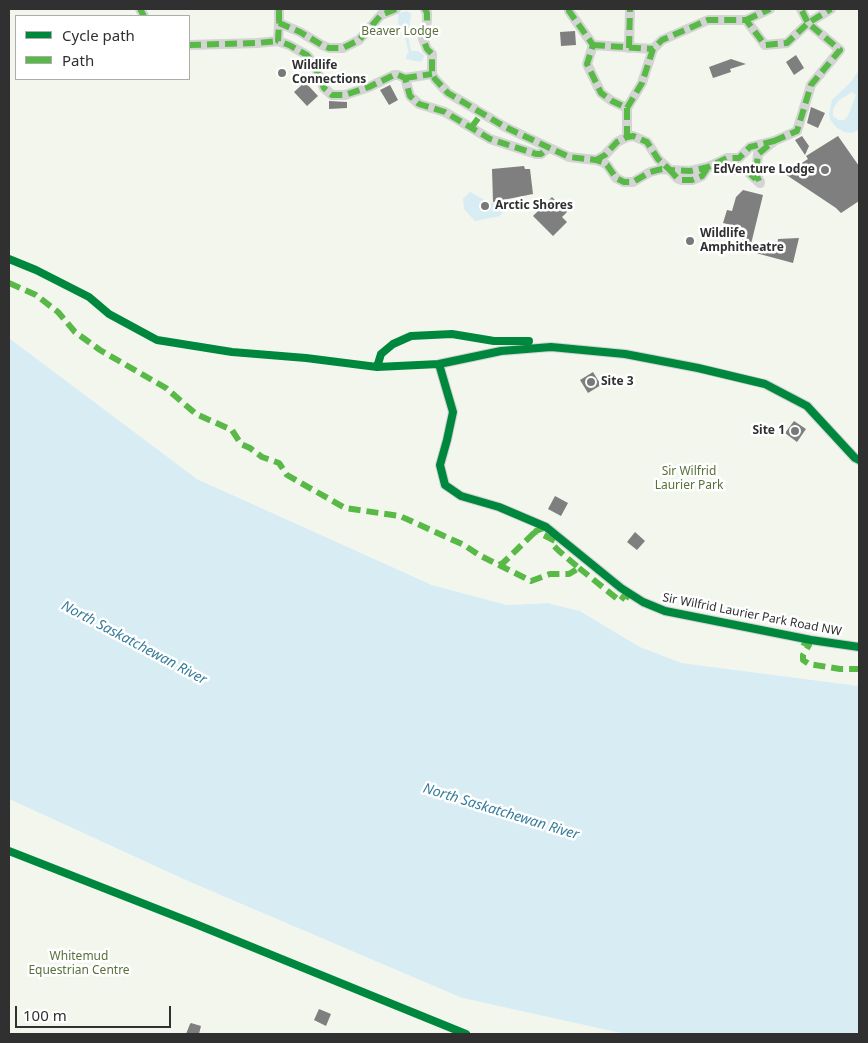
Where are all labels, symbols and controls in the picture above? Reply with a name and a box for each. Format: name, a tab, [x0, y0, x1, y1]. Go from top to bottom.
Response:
legend	[15, 15, 190, 80]
text: Cycle path	[62, 25, 135, 45]
park label: Beaver Lodge	[361, 25, 439, 39]
text: Path	[62, 50, 94, 70]
place label: Wildlife Connections	[292, 59, 366, 87]
marker: Wildlife Connections	[276, 67, 288, 79]
place label: EdVenture Lodge	[713, 163, 815, 177]
marker: EdVenture Lodge	[819, 164, 831, 176]
place label: Arctic Shores	[495, 199, 573, 213]
marker: Arctic Shores	[479, 200, 491, 212]
place label: Wildlife Amphitheatre	[700, 227, 784, 255]
marker: Wildlife Amphitheatre	[684, 235, 696, 247]
place label: Site 3	[601, 375, 634, 389]
marker: Site 3	[585, 376, 597, 388]
place label: Site 1	[752, 424, 785, 438]
marker: Site 1	[789, 425, 801, 437]
park label: Sir Wilfrid Laurier Park	[655, 465, 723, 493]
street label: Sir Wilfrid Laurier Park Road NW	[661, 591, 843, 639]
water label: North Saskatchewan River	[59, 598, 209, 688]
water label: North Saskatchewan River	[421, 780, 581, 844]
park label: Whitemud Equestrian Centre	[28, 950, 130, 978]
scale bar	[18, 996, 174, 1028]
text: 100 m	[23, 1005, 67, 1025]

